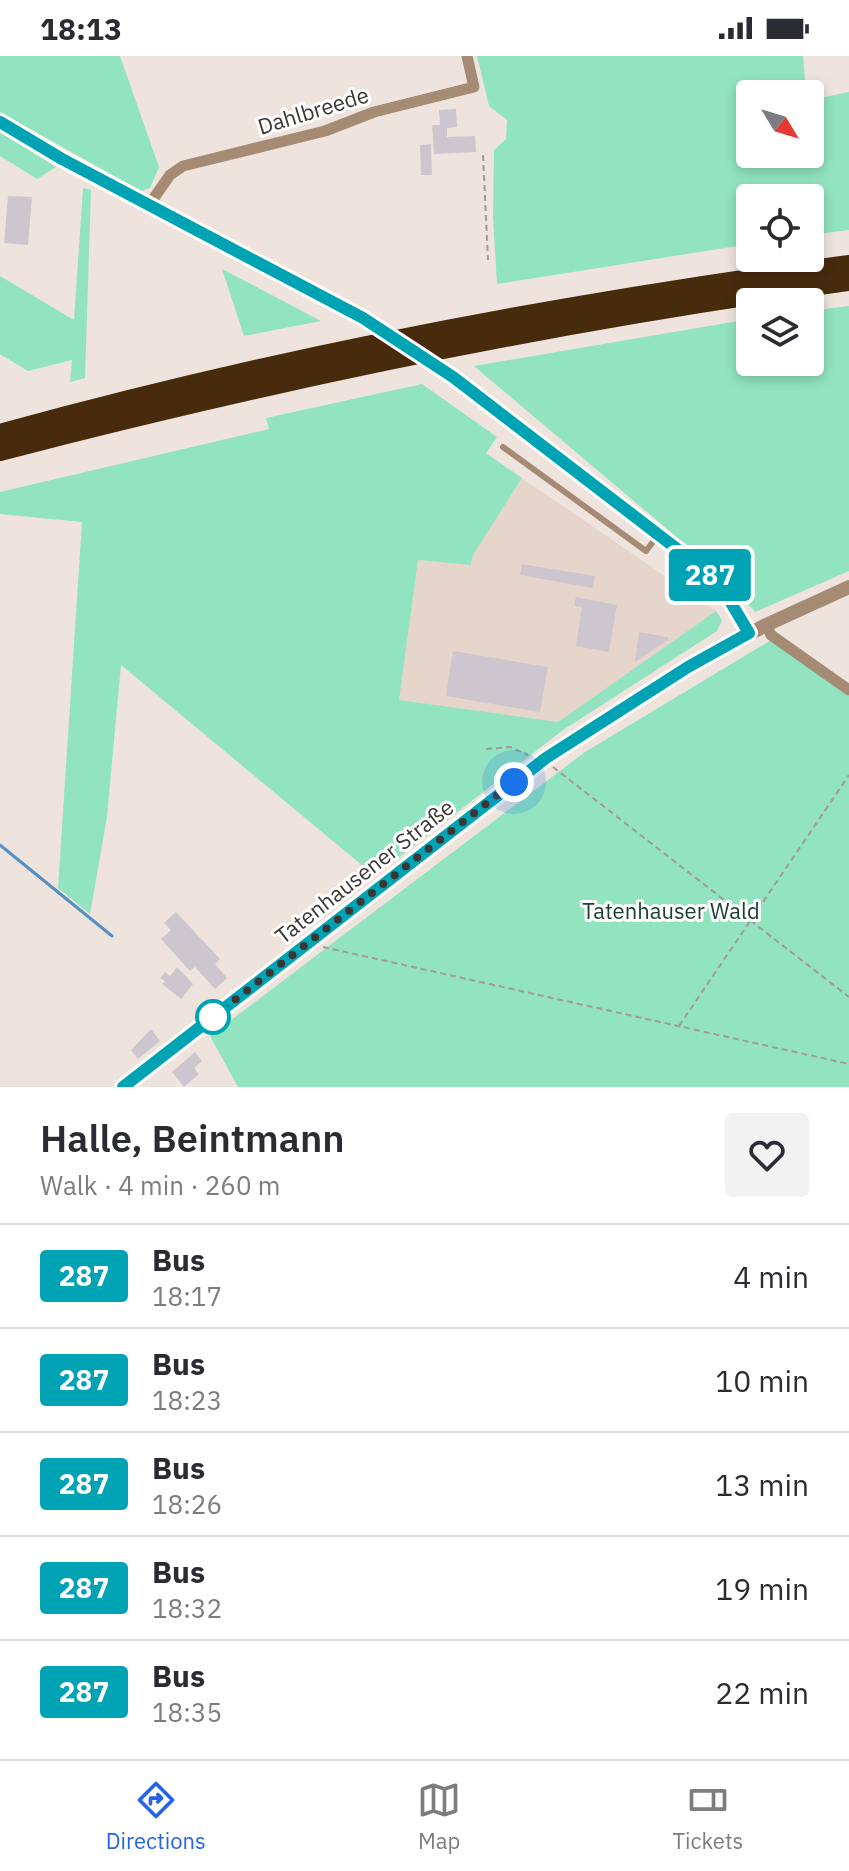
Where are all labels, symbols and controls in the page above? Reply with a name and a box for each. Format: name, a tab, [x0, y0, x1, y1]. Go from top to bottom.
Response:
text: 18:13	[40, 9, 122, 48]
street label: Dahlbreede	[254, 79, 372, 141]
north arrow	[736, 80, 824, 168]
map controls	[736, 80, 824, 376]
button: locate	[736, 184, 824, 272]
button: layers	[736, 288, 824, 376]
line badge: 287	[664, 549, 756, 601]
text: 287	[685, 556, 735, 593]
your location	[494, 762, 534, 802]
street label: Tatenhausener Straße	[269, 792, 459, 950]
park label: Tatenhauser Wald	[582, 896, 760, 925]
unlabelled marker	[196, 1000, 230, 1034]
text: Halle, Beintmann	[40, 1113, 345, 1162]
button: heart	[725, 1113, 809, 1197]
text: Walk · 4 min · 260 m	[40, 1168, 280, 1202]
text: Bus	[152, 1240, 205, 1279]
text: 287	[59, 1257, 109, 1294]
text: 4 min	[733, 1257, 809, 1296]
text: 18:17	[152, 1279, 222, 1313]
text: Bus	[152, 1344, 205, 1383]
text: 287	[59, 1361, 109, 1398]
text: 10 min	[715, 1361, 809, 1400]
text: 18:23	[152, 1383, 222, 1417]
text: Bus	[152, 1448, 205, 1487]
text: 287	[59, 1465, 109, 1502]
text: 13 min	[715, 1465, 809, 1504]
text: 18:26	[152, 1487, 222, 1521]
text: Bus	[152, 1552, 205, 1591]
text: 287	[59, 1569, 109, 1606]
text: 19 min	[715, 1569, 809, 1608]
text: 18:32	[152, 1591, 222, 1625]
text: Bus	[152, 1656, 205, 1695]
text: 287	[59, 1673, 109, 1710]
text: 22 min	[715, 1673, 809, 1712]
text: 18:35	[152, 1695, 222, 1729]
tab: Directions	[106, 1778, 206, 1855]
tab: Map	[417, 1778, 461, 1855]
tab: Tickets	[672, 1778, 743, 1855]

